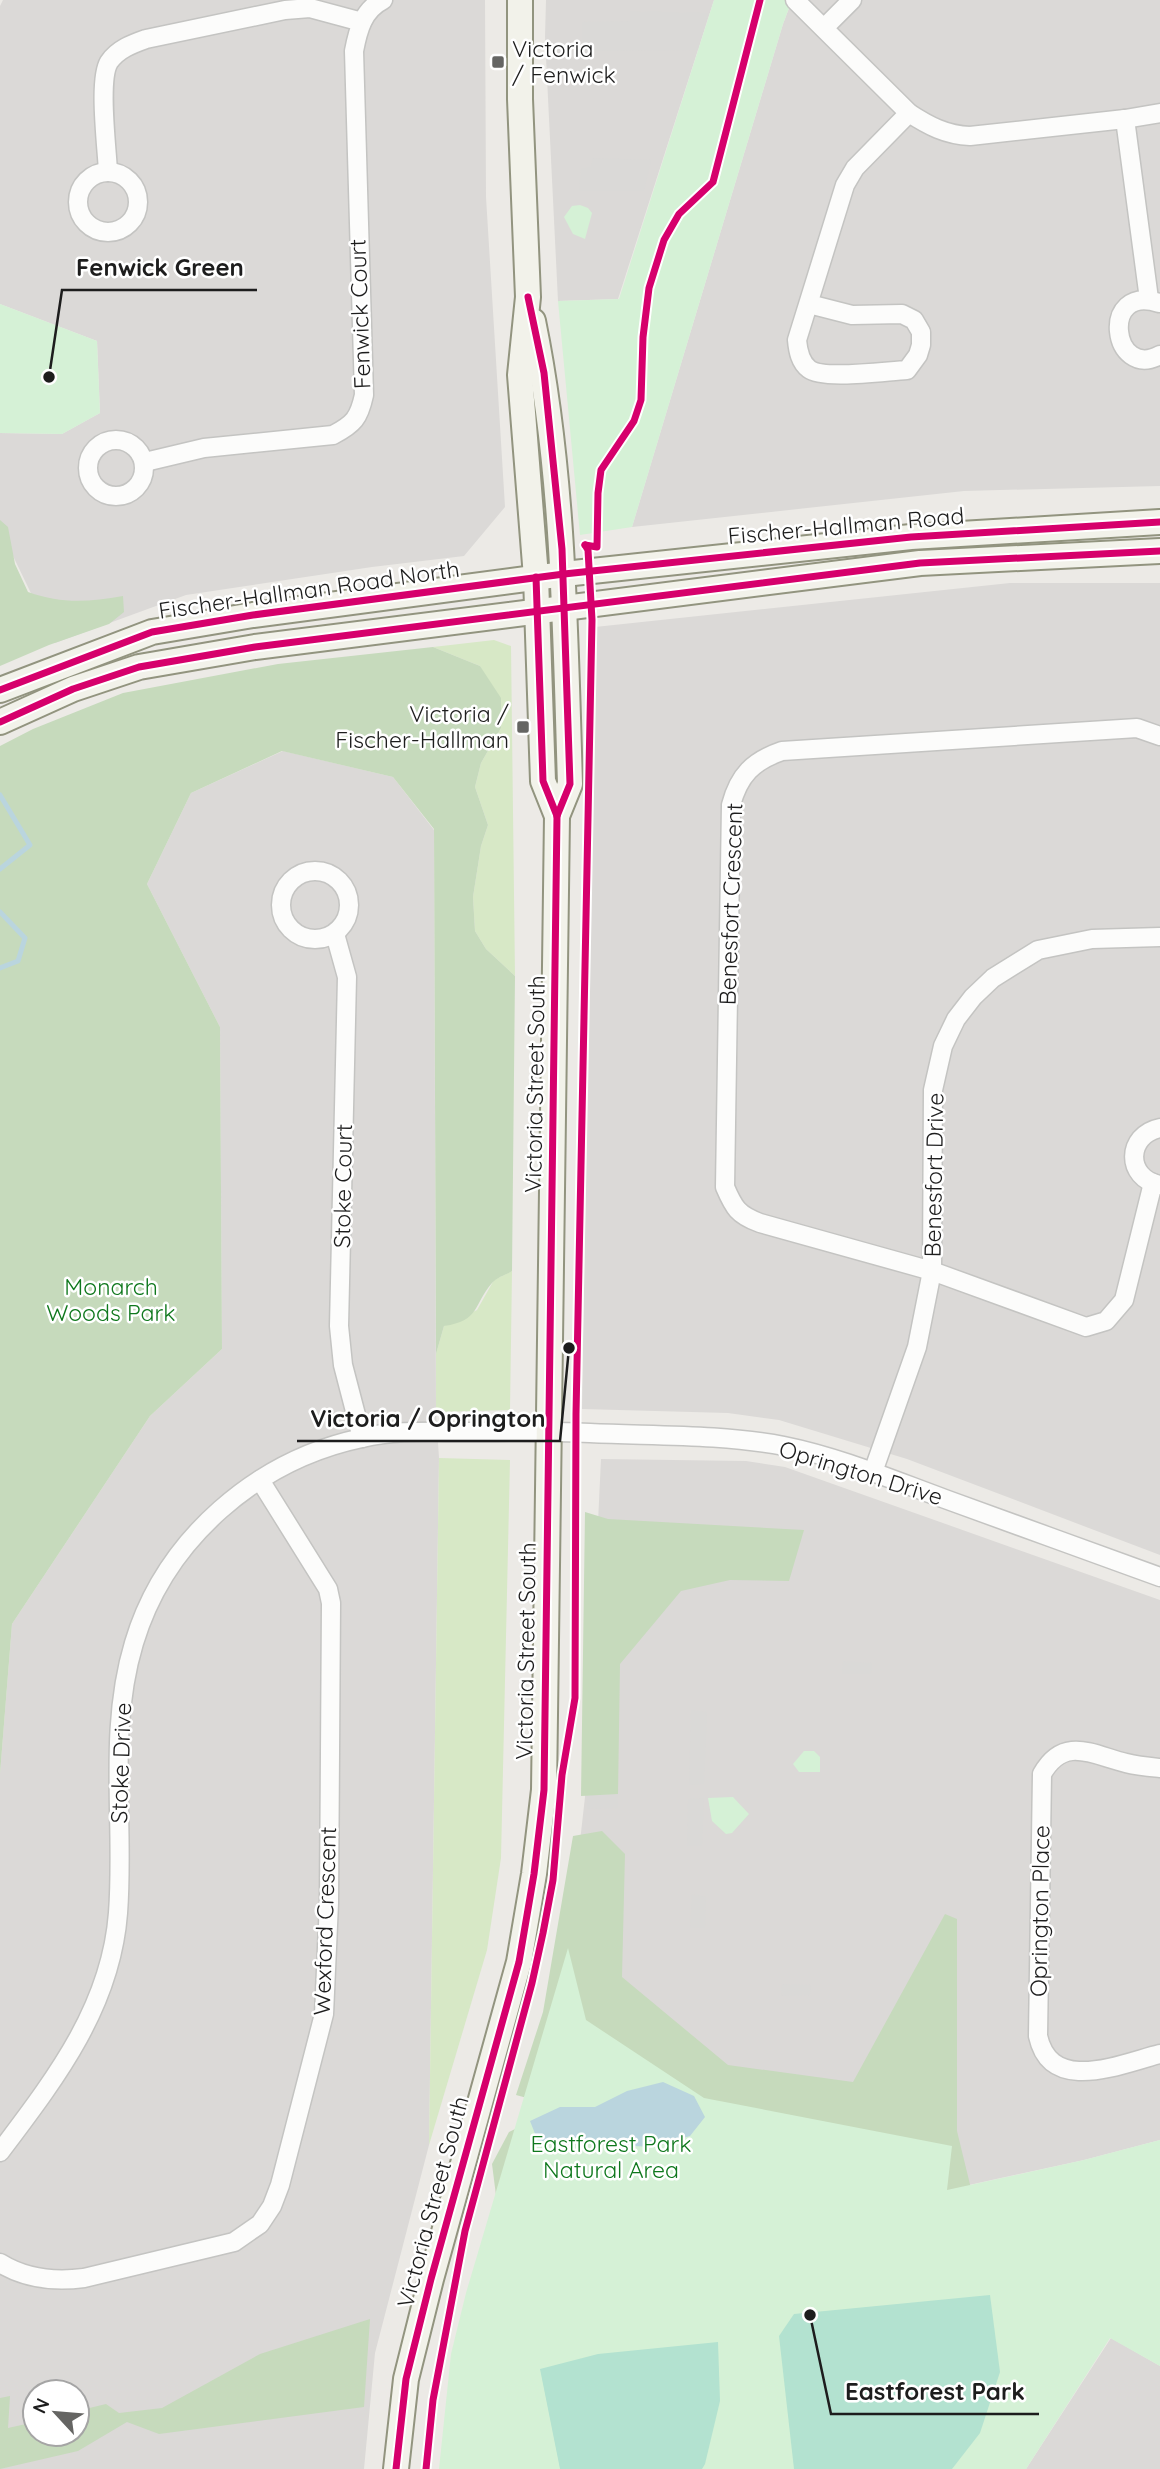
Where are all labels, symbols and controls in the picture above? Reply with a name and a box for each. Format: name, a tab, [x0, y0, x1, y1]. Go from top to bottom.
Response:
place label: Victoria / Fenwick	[512, 34, 616, 89]
marker: Victoria / Fenwick	[490, 54, 506, 70]
street label: Fenwick Court	[342, 238, 377, 390]
callout: Fenwick Green	[62, 245, 257, 290]
text: Fenwick Green	[76, 252, 244, 282]
street label: Fischer-Hallman Road	[727, 501, 965, 550]
street label: Fischer-Hallman Road North	[156, 554, 461, 625]
place label: Victoria / Fischer-Hallman	[335, 699, 509, 754]
marker: Victoria / Fischer-Hallman	[515, 719, 531, 735]
street label: Benesfort Crescent	[712, 802, 749, 1006]
street label: Victoria Street South	[518, 975, 551, 1193]
street label: Benesfort Drive	[918, 1092, 949, 1258]
street label: Stoke Court	[327, 1123, 358, 1248]
park label: Monarch Woods Park	[46, 1272, 176, 1327]
callout: Victoria / Oprington	[297, 1396, 560, 1441]
text: Victoria / Oprington	[310, 1403, 546, 1433]
street label: Oprington Drive	[776, 1434, 946, 1511]
street label: Victoria Street South	[509, 1542, 542, 1760]
street label: Stoke Drive	[104, 1702, 137, 1824]
street label: Oprington Place	[1024, 1825, 1055, 1997]
street label: Wexford Crescent	[307, 1826, 342, 2016]
street label: Victoria Street South	[390, 2093, 475, 2311]
park label: Eastforest Park Natural Area	[530, 2129, 692, 2184]
callout: Eastforest Park	[831, 2369, 1039, 2414]
text: Eastforest Park	[845, 2376, 1025, 2406]
north arrow	[21, 2378, 91, 2448]
text: N	[27, 2394, 55, 2417]

